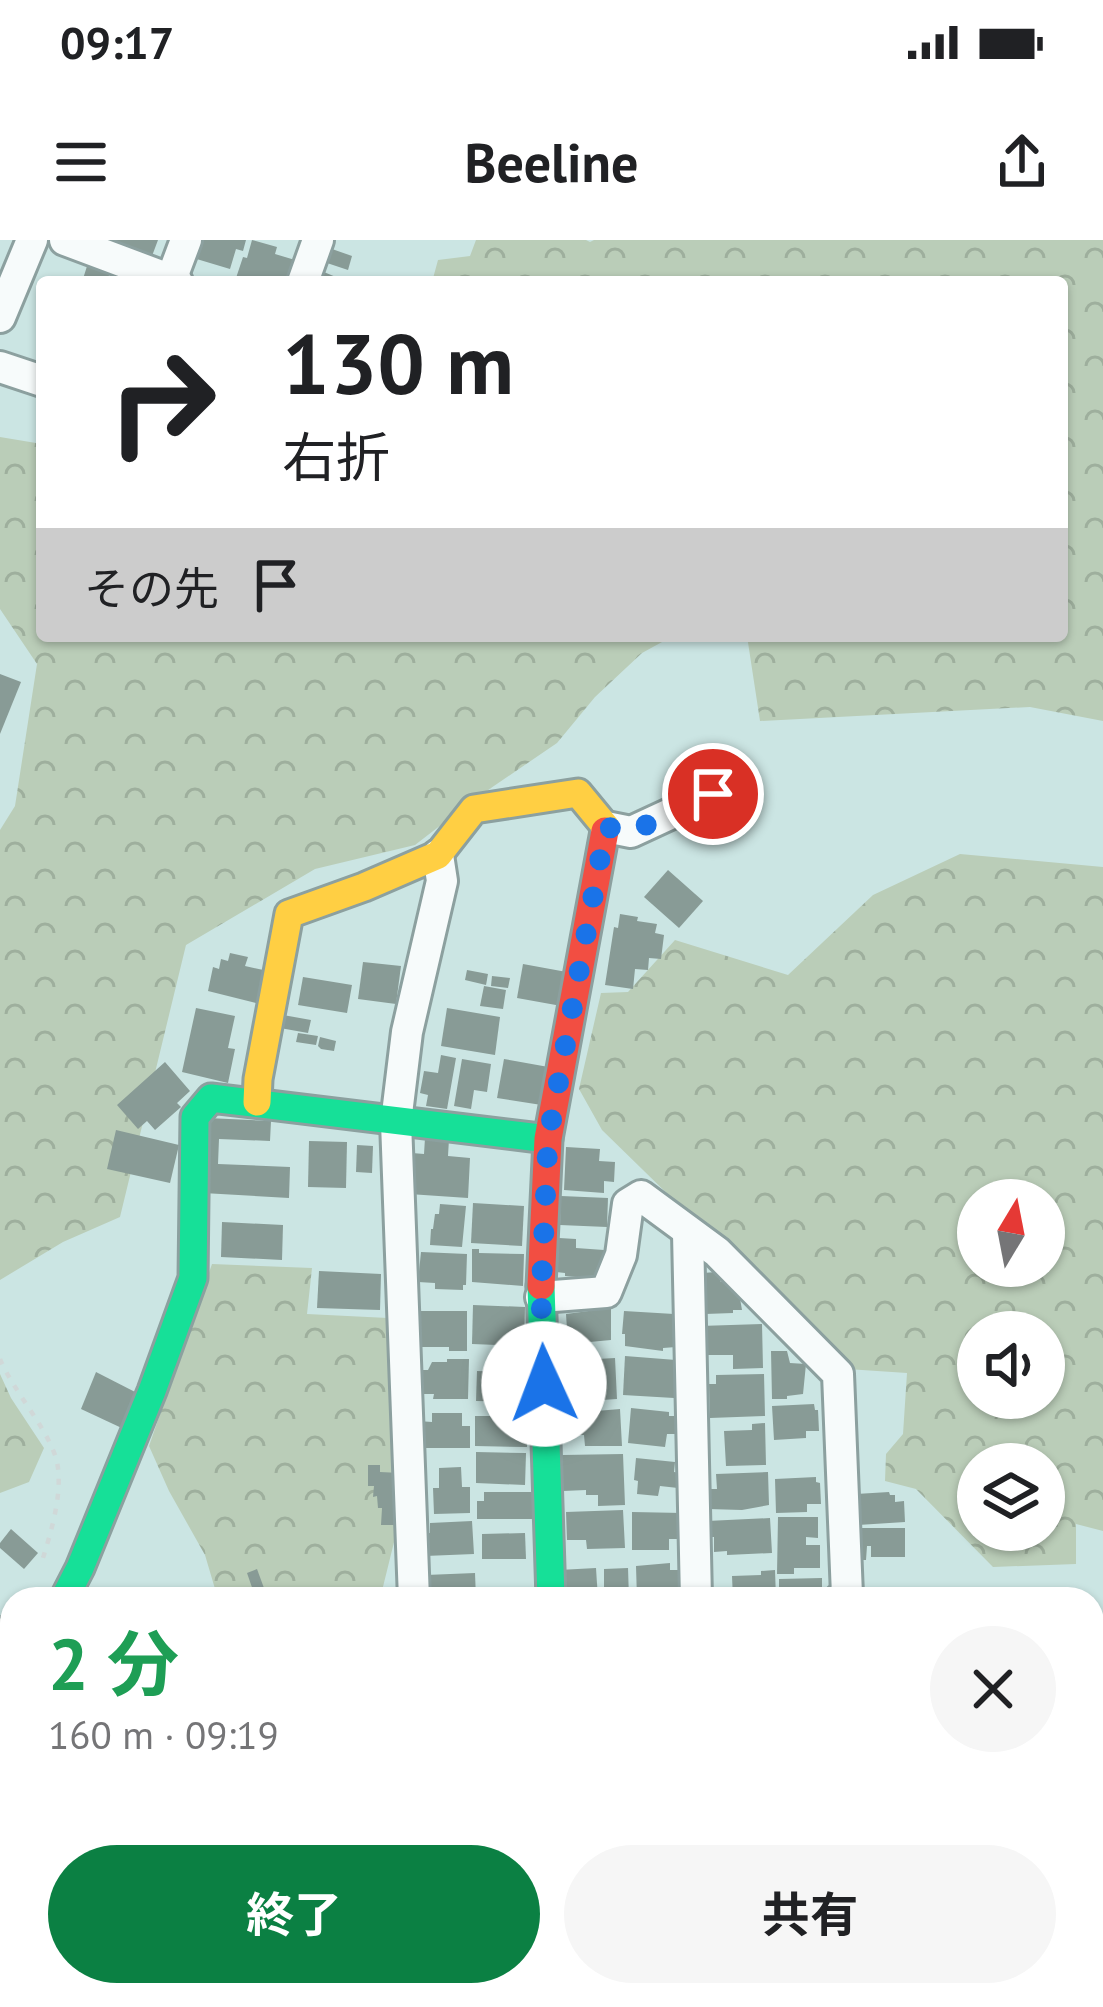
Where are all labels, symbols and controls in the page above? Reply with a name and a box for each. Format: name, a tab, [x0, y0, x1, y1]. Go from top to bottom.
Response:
text: 09:17	[60, 13, 174, 71]
text: Beeline	[465, 127, 638, 197]
icon: menu	[48, 129, 114, 195]
icon: share	[989, 129, 1055, 195]
text: 130 m	[282, 308, 514, 417]
icon: right	[84, 324, 240, 480]
text: 右折	[282, 422, 390, 492]
icon: arrive	[243, 552, 309, 618]
text: その先	[84, 559, 219, 617]
pin	[662, 743, 764, 845]
icon: arrive	[680, 761, 746, 827]
north arrow	[957, 1179, 1065, 1287]
map controls	[957, 1179, 1065, 1551]
button: sound	[957, 1311, 1065, 1419]
position arrow	[481, 1321, 607, 1447]
button: layers	[957, 1443, 1065, 1551]
text: 2 分	[48, 1617, 179, 1710]
button: close	[930, 1626, 1056, 1752]
text: 160 m · 09:19	[48, 1709, 279, 1760]
button: 終了	[48, 1845, 540, 1983]
button: 共有	[564, 1845, 1056, 1983]

